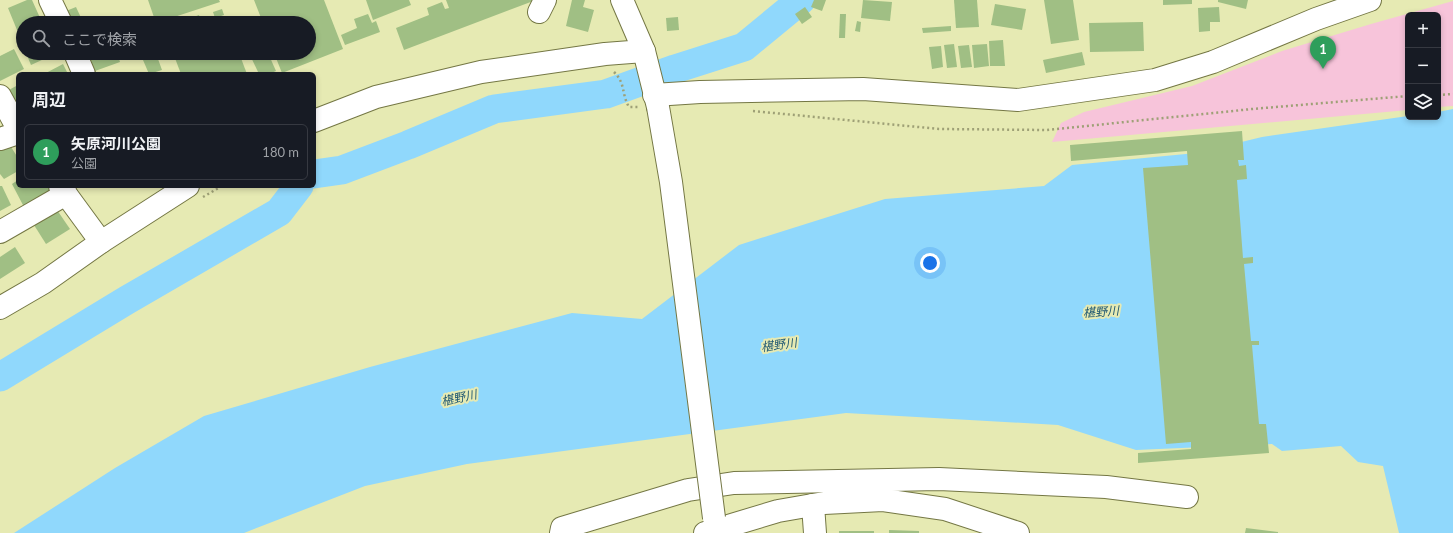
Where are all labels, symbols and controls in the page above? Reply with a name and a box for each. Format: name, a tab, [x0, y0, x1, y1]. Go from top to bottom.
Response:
map controls	[1405, 12, 1441, 120]
button: +	[1405, 12, 1441, 48]
search box	[16, 16, 316, 60]
icon: search	[30, 27, 52, 49]
text: ここで検索	[62, 30, 137, 48]
pin: 1	[1310, 36, 1336, 69]
button: −	[1405, 48, 1441, 84]
button: layers	[1405, 84, 1441, 120]
text: 周辺	[32, 89, 66, 110]
text: 矢原河川公園	[71, 134, 161, 152]
text: 1	[42, 144, 50, 160]
text: 180 m	[262, 144, 299, 160]
text: 公園	[71, 155, 97, 171]
your location	[920, 253, 940, 273]
water label: 椹野川	[1082, 303, 1121, 320]
water label: 椹野川	[760, 334, 800, 354]
water label: 椹野川	[440, 386, 480, 409]

